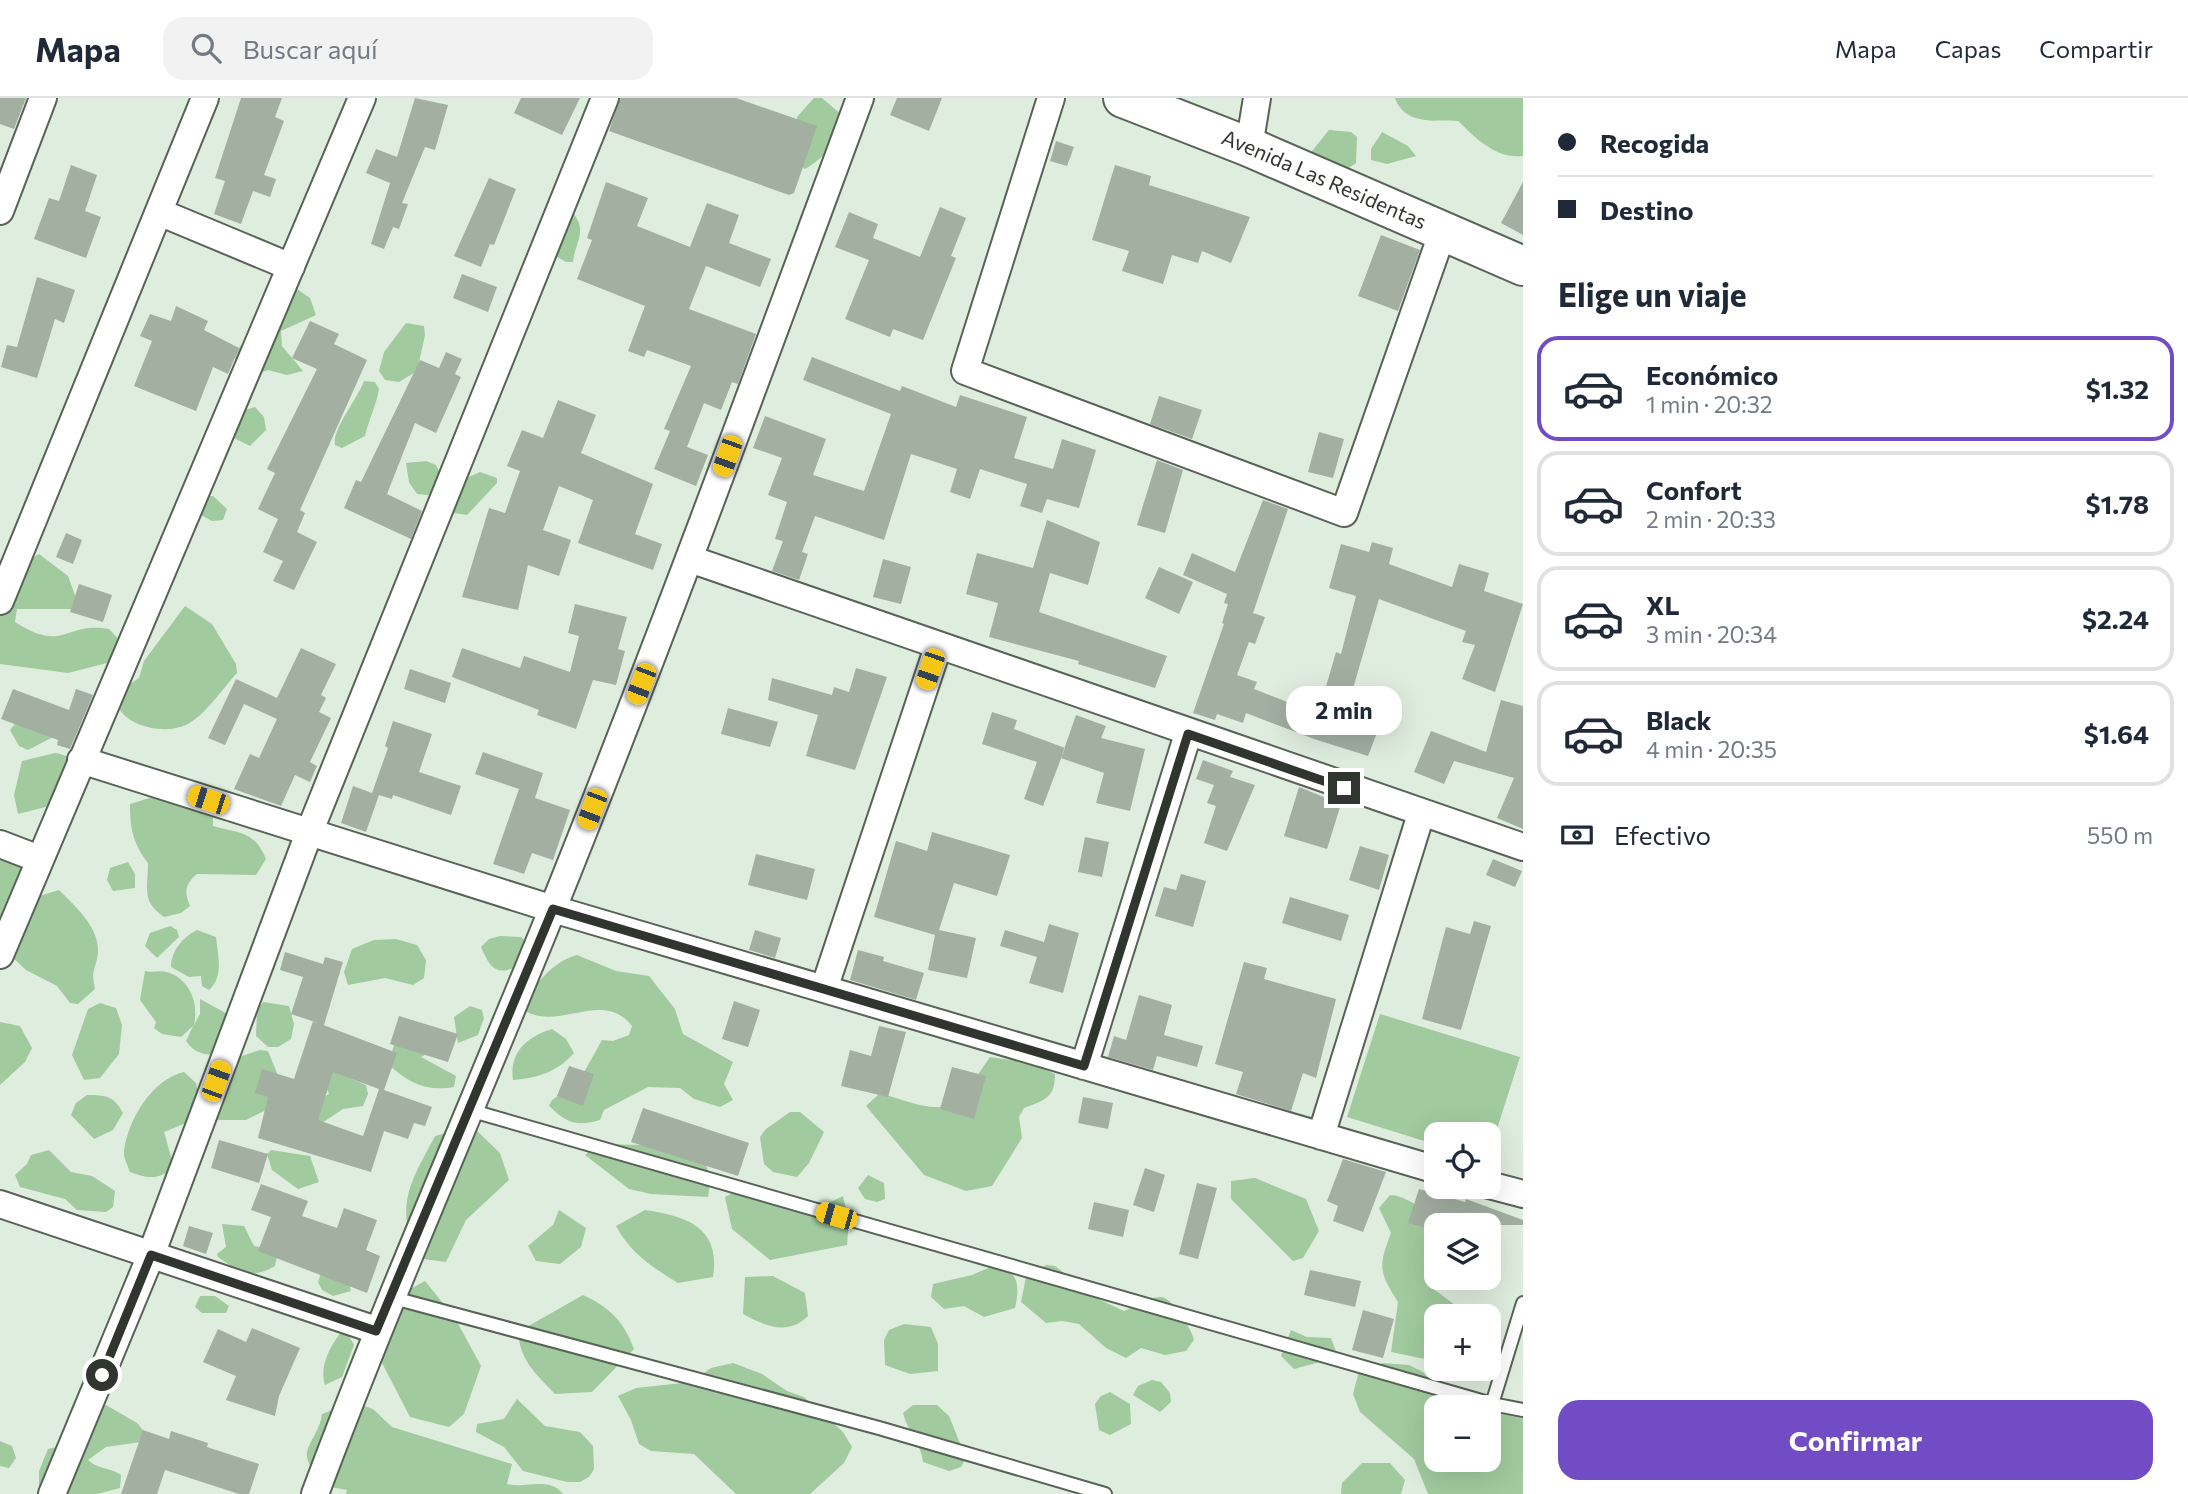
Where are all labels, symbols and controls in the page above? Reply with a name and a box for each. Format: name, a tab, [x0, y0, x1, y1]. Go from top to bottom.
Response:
search box	[163, 17, 653, 80]
text: Mapa	[35, 28, 121, 69]
icon: search	[187, 29, 225, 67]
text: Buscar aquí	[243, 33, 378, 64]
text: Mapa	[1835, 34, 1897, 63]
text: Capas	[1935, 34, 2001, 63]
text: Compartir	[2039, 34, 2153, 63]
street label: Avenida Las Residentas	[1219, 124, 1431, 234]
text: Recogida	[1600, 127, 1709, 158]
text: Destino	[1600, 194, 1694, 225]
text: Elige un viaje	[1558, 274, 1747, 314]
icon: car	[1562, 357, 1625, 420]
text: Económico	[1646, 359, 1778, 390]
text: $1.32	[2086, 373, 2149, 404]
text: 1 min · 20:32	[1646, 390, 1773, 418]
car	[710, 433, 745, 479]
icon: car	[1562, 472, 1625, 535]
text: Confort	[1646, 474, 1742, 505]
text: $1.78	[2085, 488, 2149, 519]
text: 2 min · 20:33	[1646, 505, 1776, 533]
icon: car	[1562, 587, 1625, 650]
text: XL	[1646, 589, 1680, 620]
text: $2.24	[2082, 603, 2149, 634]
text: 3 min · 20:34	[1646, 620, 1777, 648]
car	[914, 646, 947, 692]
car	[624, 661, 659, 707]
callout: 2 min	[1286, 686, 1402, 736]
text: 2 min	[1315, 696, 1373, 724]
icon: car	[1562, 702, 1625, 765]
text: Black	[1646, 704, 1712, 735]
text: $1.64	[2084, 718, 2149, 749]
text: 4 min · 20:35	[1646, 735, 1777, 763]
route end	[1328, 772, 1360, 804]
car	[185, 784, 232, 816]
car	[575, 786, 610, 832]
icon: cash	[1558, 816, 1596, 854]
text: Efectivo	[1614, 819, 1711, 850]
text: 550 m	[2087, 821, 2153, 849]
car	[199, 1058, 234, 1104]
map controls	[1424, 1122, 1501, 1472]
button: locate	[1424, 1122, 1501, 1199]
car	[813, 1200, 860, 1232]
button: layers	[1424, 1213, 1501, 1290]
button: +	[1424, 1304, 1501, 1381]
route start	[86, 1359, 118, 1391]
button: −	[1424, 1395, 1501, 1472]
button: Confirmar	[1558, 1400, 2153, 1480]

